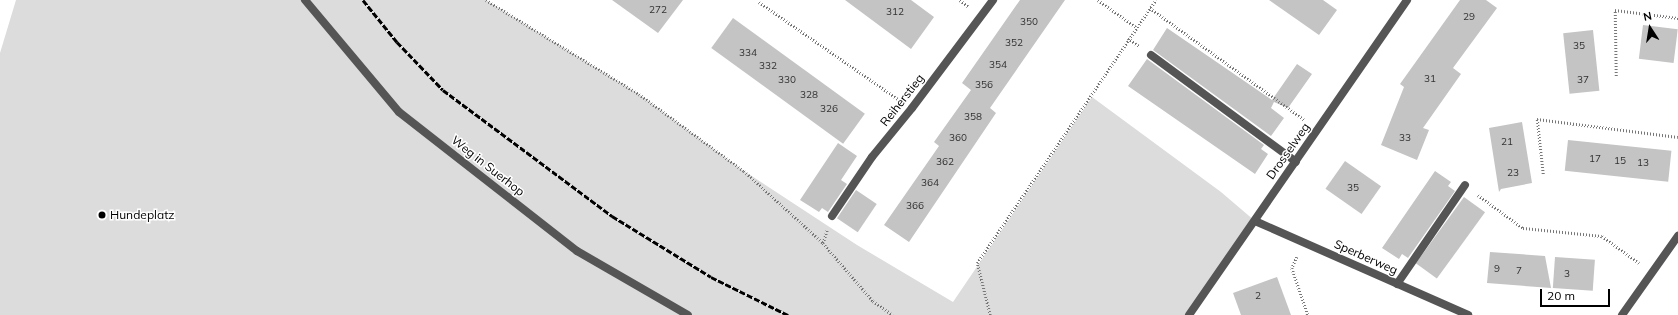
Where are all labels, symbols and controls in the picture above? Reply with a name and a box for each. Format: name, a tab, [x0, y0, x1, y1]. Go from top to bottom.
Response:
house number: 272	[649, 4, 667, 16]
house number: 312	[886, 6, 904, 18]
north arrow	[1630, 8, 1670, 48]
text: N	[1642, 9, 1653, 24]
house number: 29	[1463, 11, 1475, 23]
house number: 350	[1020, 16, 1038, 28]
house number: 352	[1005, 37, 1023, 49]
house number: 35	[1573, 40, 1585, 52]
house number: 334	[739, 47, 757, 59]
house number: 354	[989, 59, 1007, 71]
house number: 332	[759, 60, 777, 72]
street label: Reiherstieg	[877, 71, 927, 129]
house number: 31	[1424, 73, 1436, 85]
house number: 330	[778, 74, 796, 86]
house number: 37	[1577, 74, 1589, 86]
house number: 356	[975, 79, 993, 91]
house number: 328	[800, 89, 818, 101]
house number: 326	[820, 103, 838, 115]
house number: 358	[964, 111, 982, 123]
street label: Drosselweg	[1263, 120, 1313, 182]
house number: 360	[949, 132, 967, 144]
house number: 33	[1399, 132, 1411, 144]
street label: Weg in Suerhop	[449, 133, 527, 199]
house number: 21	[1501, 136, 1513, 148]
house number: 17	[1589, 153, 1601, 165]
house number: 15	[1614, 155, 1626, 167]
house number: 362	[936, 156, 954, 168]
house number: 13	[1637, 157, 1649, 169]
house number: 23	[1507, 167, 1519, 179]
house number: 364	[921, 177, 939, 189]
house number: 35	[1347, 182, 1359, 194]
house number: 366	[906, 200, 924, 212]
place label: Hundeplatz	[110, 208, 175, 222]
marker: Hundeplatz	[97, 210, 107, 220]
street label: Sperberweg	[1332, 237, 1400, 277]
house number: 9	[1494, 263, 1500, 275]
house number: 7	[1516, 265, 1522, 277]
house number: 3	[1564, 268, 1570, 280]
scale bar	[1542, 281, 1612, 307]
text: 20 m	[1547, 288, 1575, 303]
house number: 2	[1255, 290, 1261, 302]

